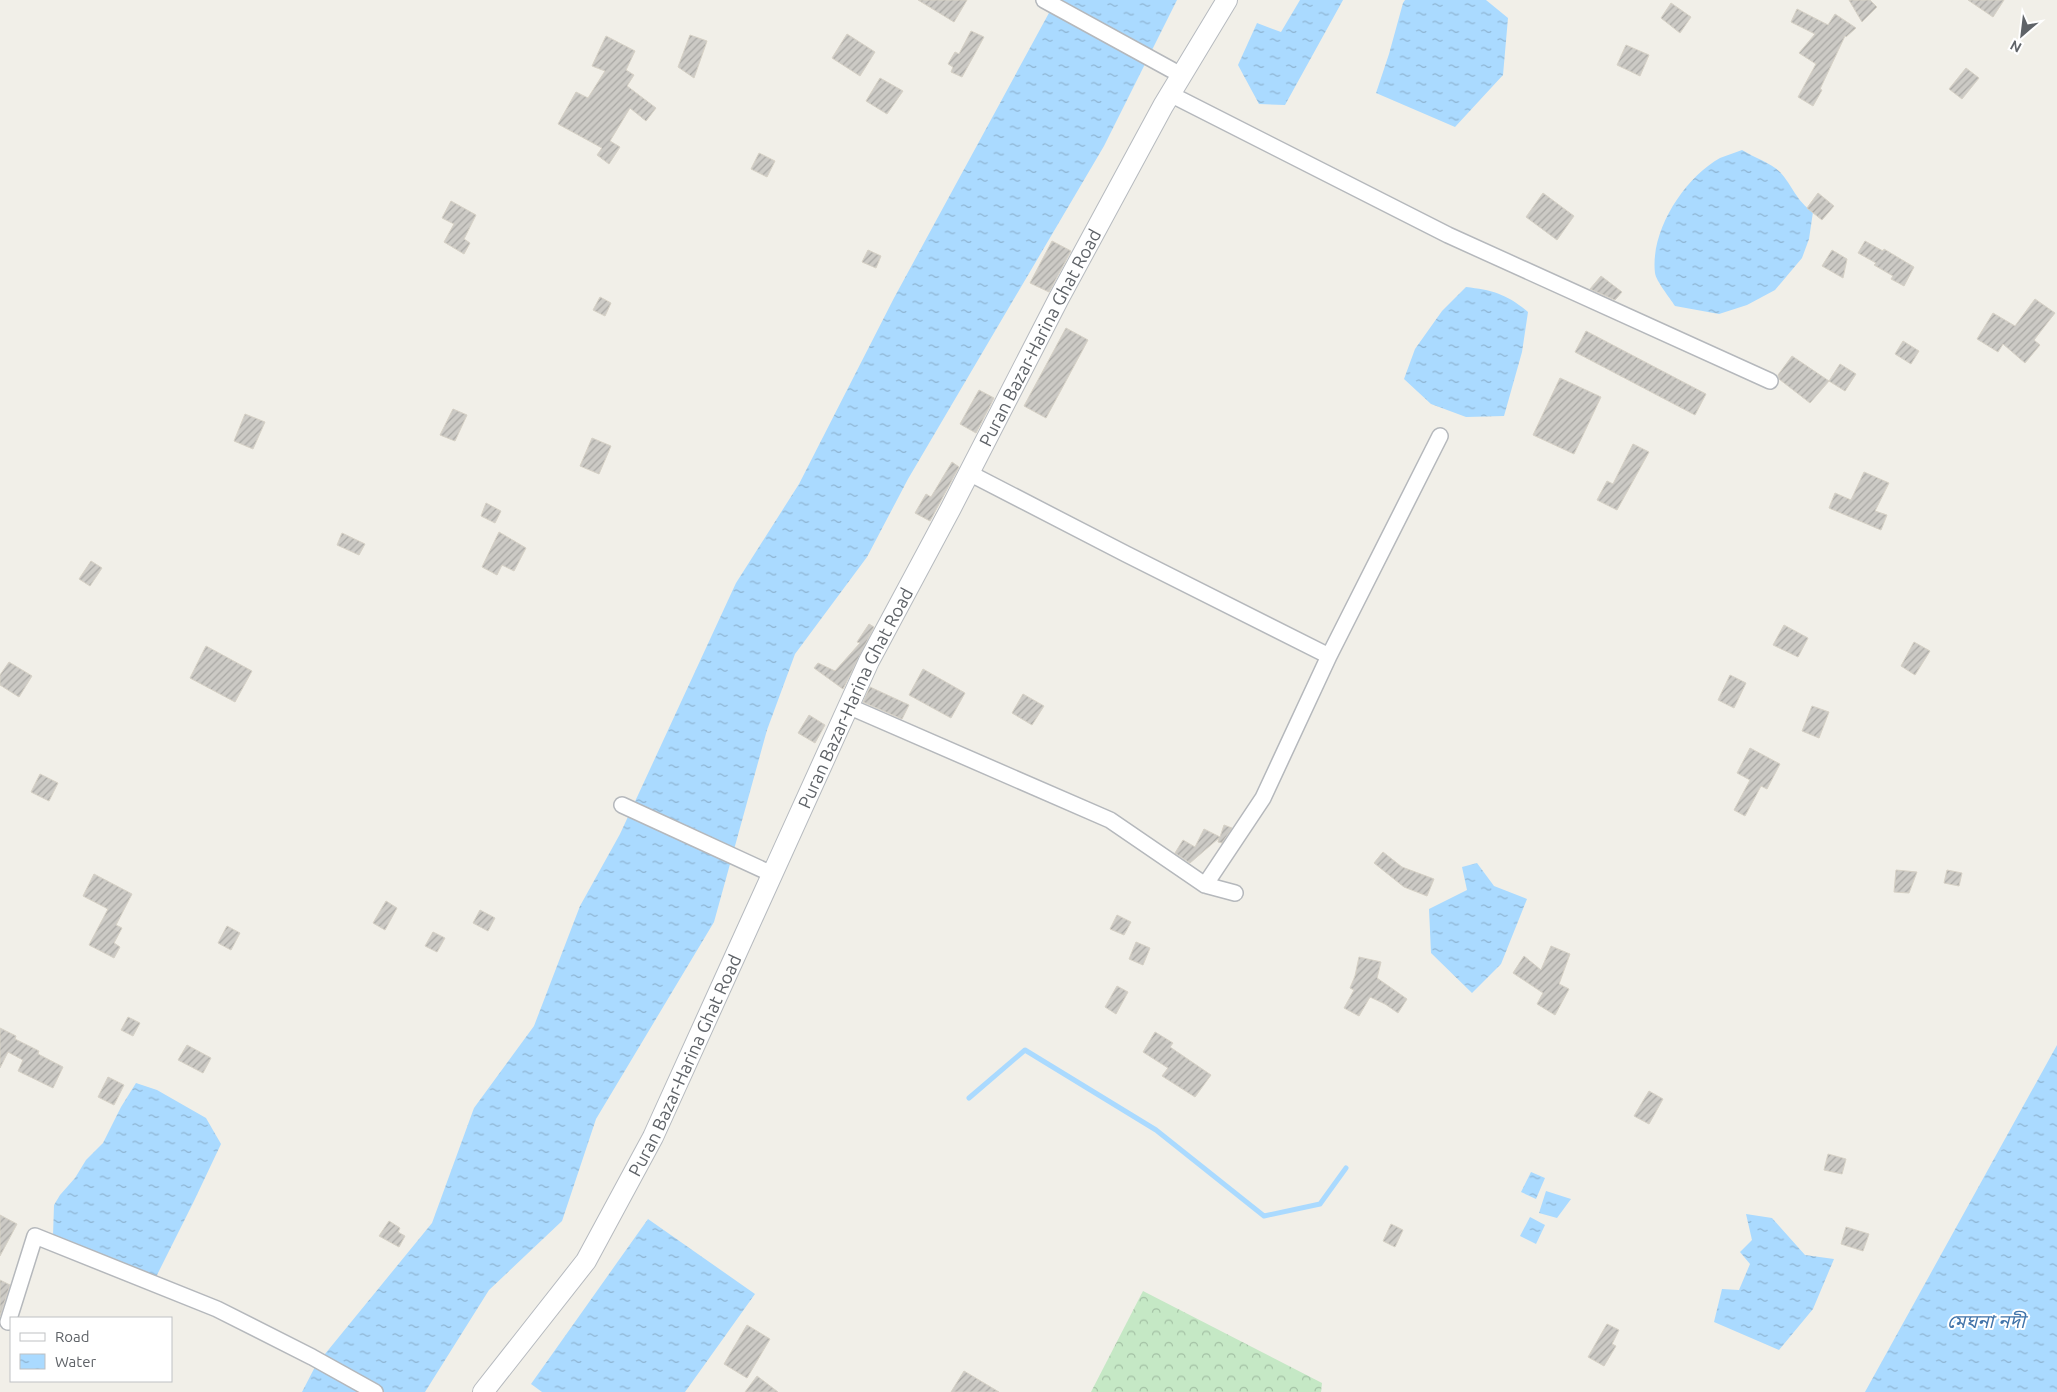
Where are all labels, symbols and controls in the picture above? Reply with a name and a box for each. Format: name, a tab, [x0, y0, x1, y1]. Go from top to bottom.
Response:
north arrow	[1997, 10, 2047, 60]
text: N	[2008, 37, 2024, 56]
street label: Puran Bazar-Harina Ghat Road	[975, 225, 1105, 449]
street label: Puran Bazar-Harina Ghat Road	[794, 584, 916, 811]
street label: Puran Bazar-Harina Ghat Road	[624, 951, 745, 1179]
water label: মেঘনা নদী	[1947, 1310, 2029, 1332]
legend	[10, 1317, 172, 1382]
text: Road	[55, 1328, 90, 1345]
text: Water	[55, 1353, 96, 1370]

